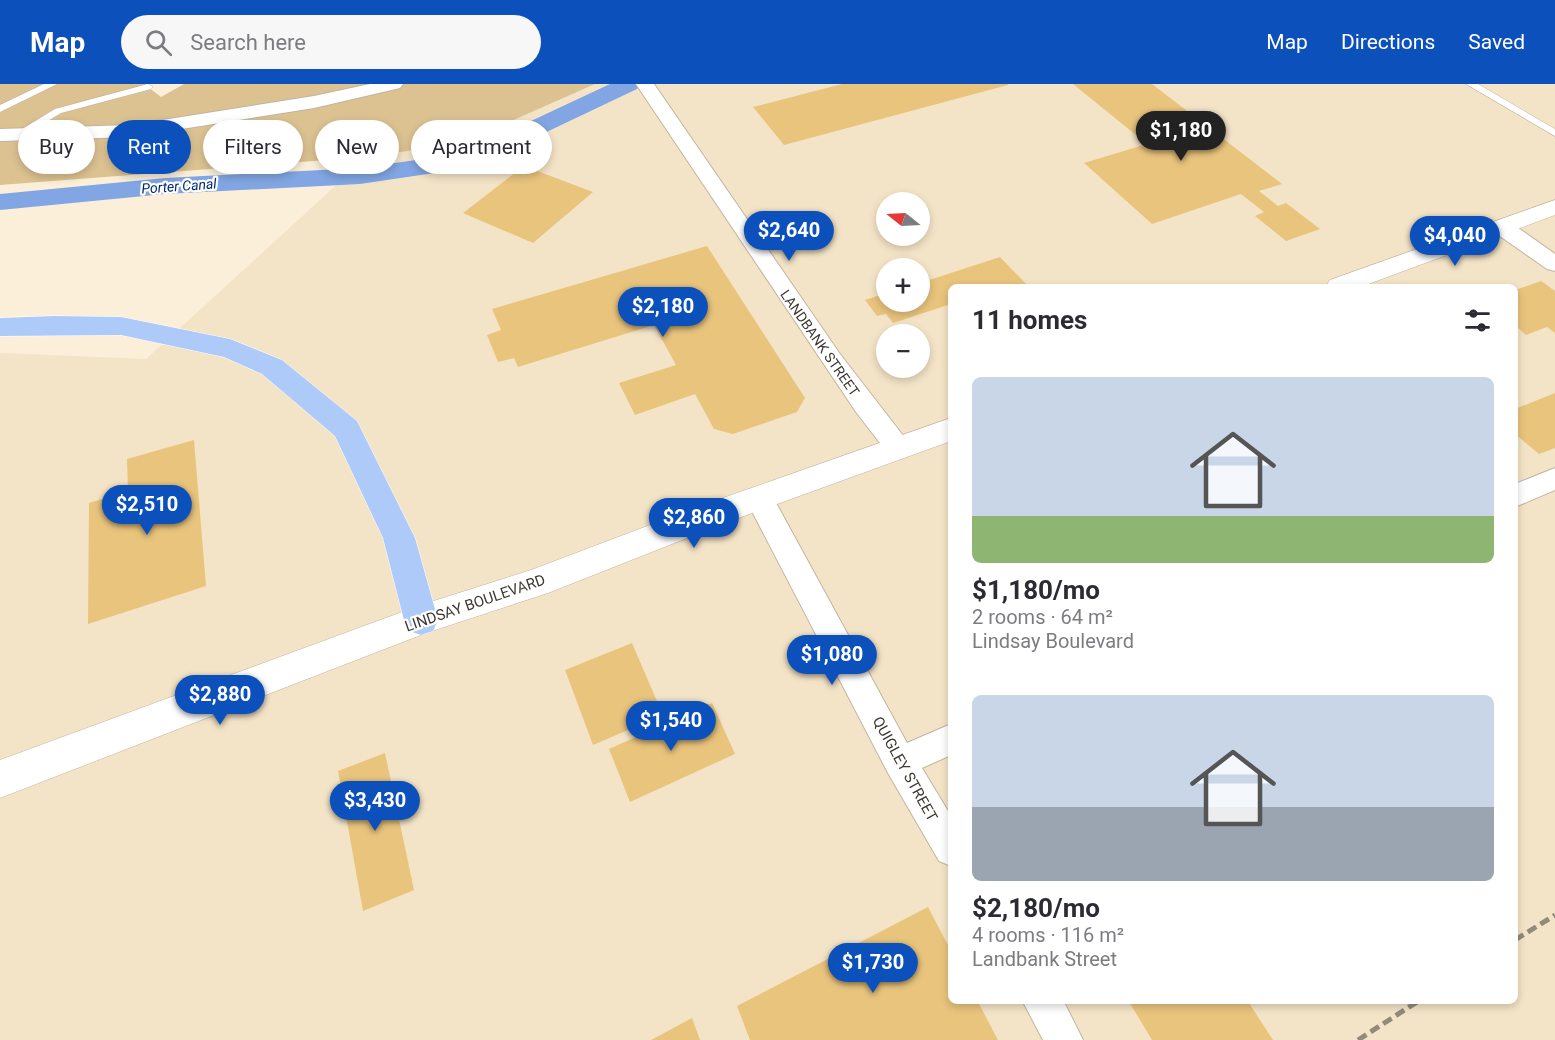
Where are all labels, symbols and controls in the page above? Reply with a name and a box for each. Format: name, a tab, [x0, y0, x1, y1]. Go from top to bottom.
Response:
search box	[121, 15, 541, 69]
text: Map	[30, 26, 85, 59]
icon: search	[142, 26, 175, 59]
text: Search here	[190, 30, 306, 55]
text: Map	[1266, 30, 1308, 54]
text: Directions	[1341, 30, 1435, 54]
text: Saved	[1468, 30, 1525, 54]
pin: $1,180	[1132, 111, 1230, 162]
text: $1,180	[1150, 118, 1212, 142]
chip: Buy	[18, 120, 95, 174]
chip: Rent	[107, 120, 191, 174]
chip: Filters	[203, 120, 303, 174]
chip: New	[315, 120, 399, 174]
chip: Apartment	[411, 120, 552, 174]
water label: Porter Canal	[141, 175, 218, 197]
north arrow	[876, 192, 930, 246]
map controls	[876, 192, 930, 378]
pin: $2,640	[740, 211, 838, 262]
pin: $4,040	[1406, 216, 1504, 267]
text: $2,640	[758, 218, 820, 242]
text: $4,040	[1424, 223, 1486, 247]
button: +	[876, 258, 930, 312]
pin: $2,180	[614, 287, 712, 338]
street label: LANDBANK STREET	[777, 287, 863, 400]
text: $2,180	[632, 294, 694, 318]
icon: filters	[1461, 304, 1494, 337]
text: 11 homes	[972, 305, 1087, 335]
button: −	[876, 324, 930, 378]
icon: home	[1179, 416, 1287, 524]
pin: $2,510	[98, 485, 196, 536]
text: $2,510	[116, 492, 178, 516]
pin: $2,860	[645, 498, 743, 549]
text: $2,860	[663, 505, 725, 529]
street label: LINDSAY BOULEVARD	[402, 571, 548, 635]
text: $1,180/mo	[972, 575, 1100, 605]
text: 2 rooms · 64 m²	[972, 605, 1113, 629]
text: Lindsay Boulevard	[972, 629, 1134, 653]
pin: $1,080	[783, 635, 881, 686]
text: $1,080	[801, 642, 863, 666]
pin: $2,880	[171, 675, 269, 726]
text: $2,880	[189, 682, 251, 706]
pin: $1,540	[622, 701, 720, 752]
text: $1,540	[640, 708, 702, 732]
street label: QUIGLEY STREET	[869, 713, 941, 825]
icon: home	[1179, 734, 1287, 842]
pin: $3,430	[326, 781, 424, 832]
text: $3,430	[344, 788, 406, 812]
text: $2,180/mo	[972, 893, 1100, 923]
text: 4 rooms · 116 m²	[972, 923, 1124, 947]
pin: $1,730	[824, 943, 922, 994]
text: Landbank Street	[972, 947, 1117, 971]
text: $1,730	[842, 950, 904, 974]

